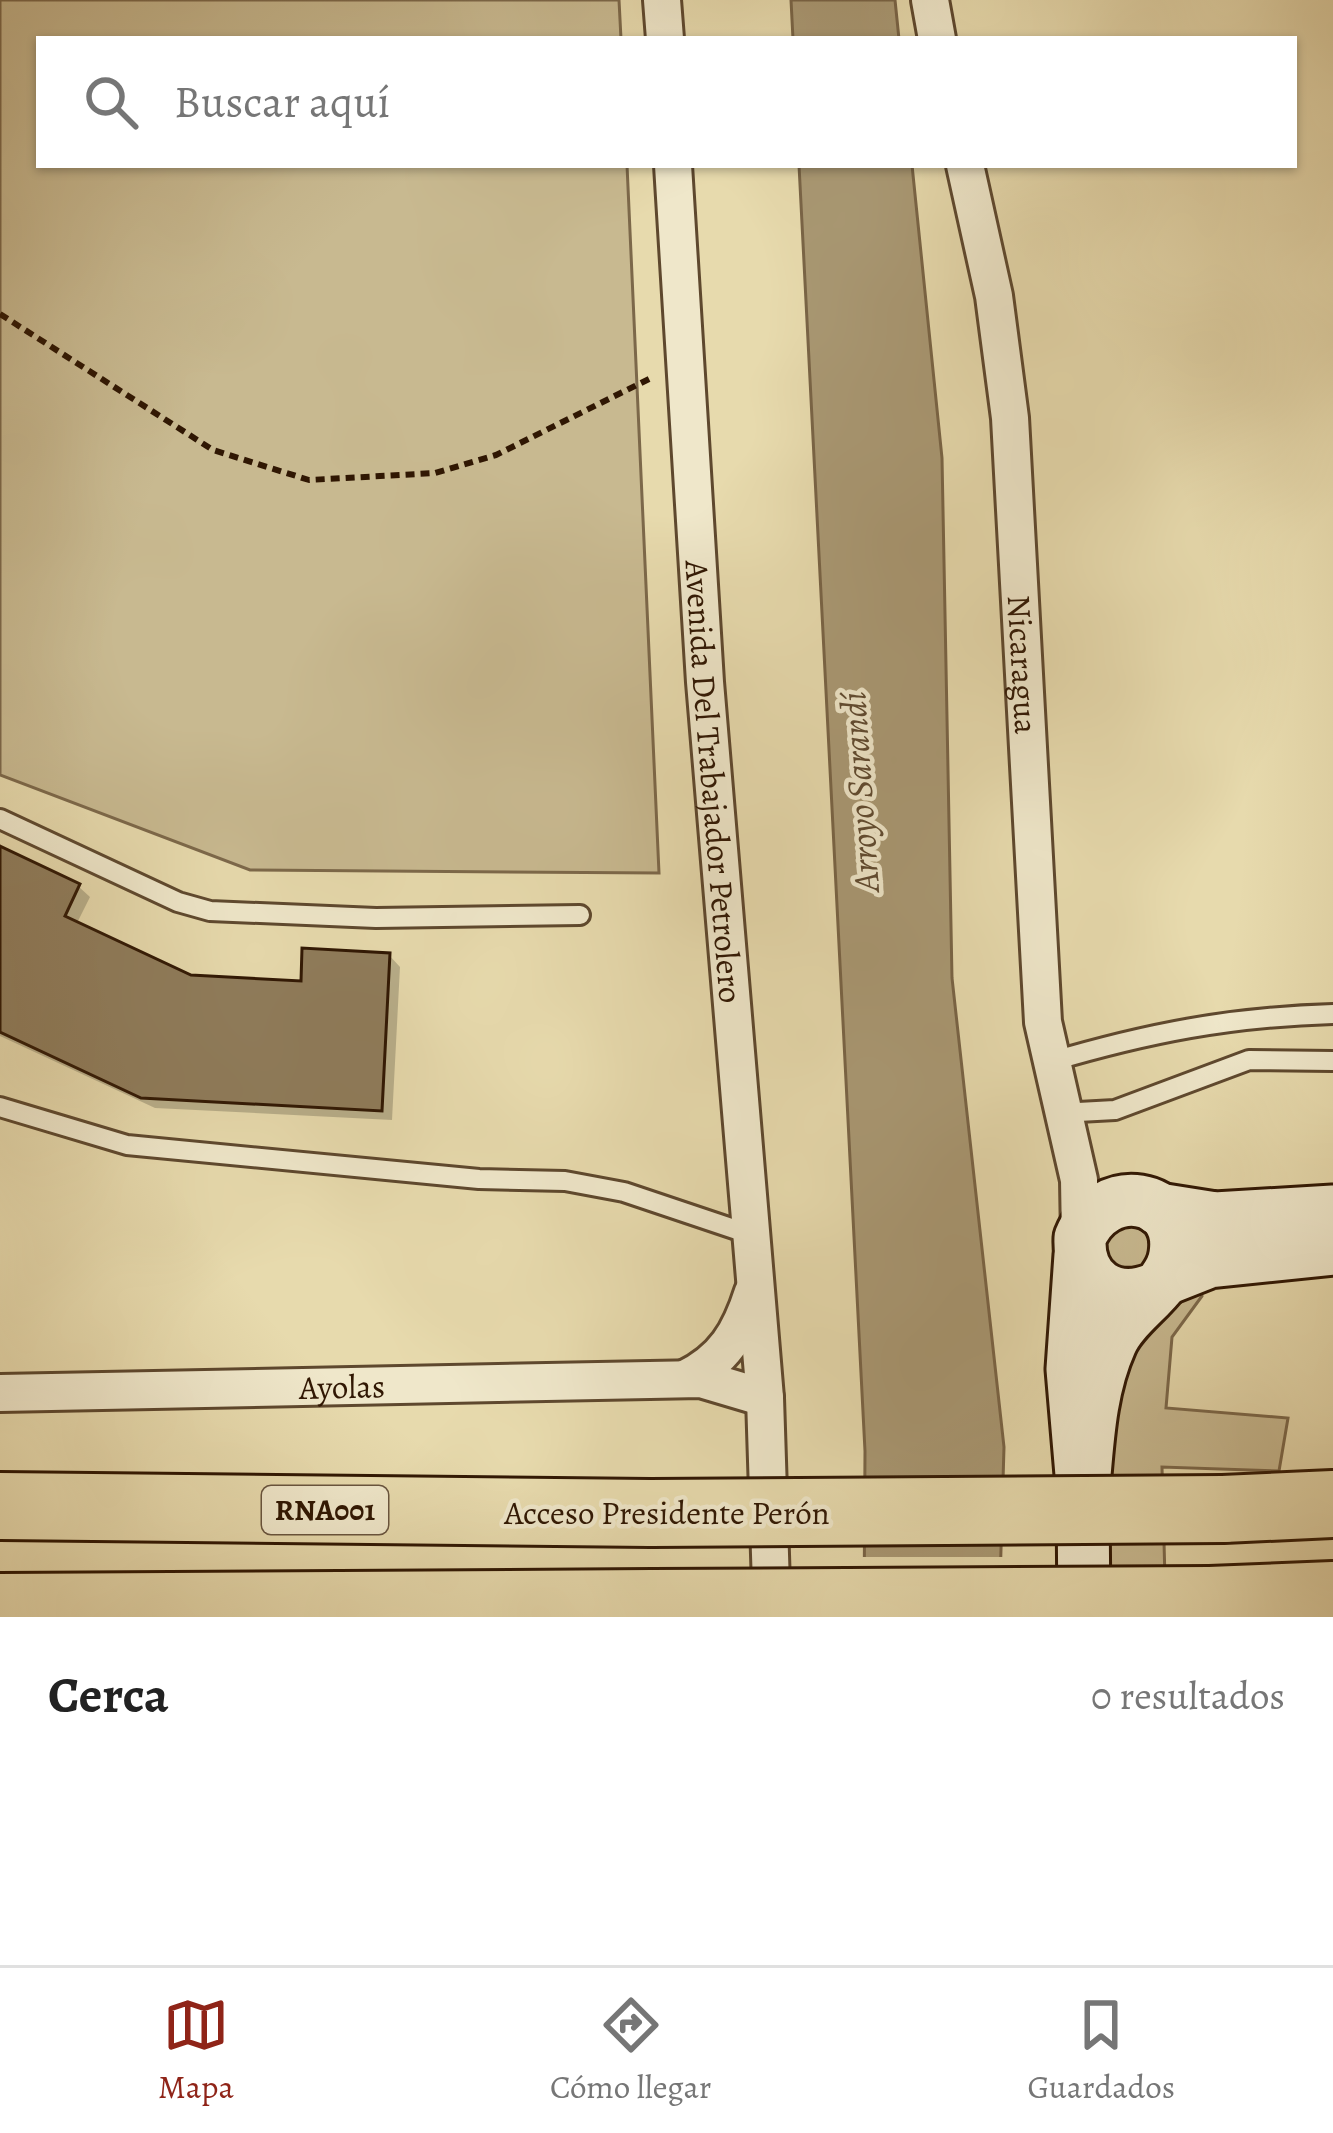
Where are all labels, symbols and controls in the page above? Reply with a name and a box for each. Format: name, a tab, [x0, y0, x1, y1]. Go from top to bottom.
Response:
search box	[36, 36, 1297, 168]
icon: search	[78, 69, 144, 135]
text: Buscar aquí	[174, 71, 390, 133]
street label: Avenida Del Trabajador Petrolero	[674, 558, 754, 1005]
street label: Nicaragua	[997, 594, 1049, 736]
water label: Arroyo Sarandí	[828, 690, 891, 896]
street label: Ayolas	[298, 1363, 385, 1410]
road number: RNA001	[262, 1486, 388, 1534]
street label: Acceso Presidente Perón	[503, 1490, 830, 1535]
text: Cerca	[48, 1660, 169, 1730]
text: 0 resultados	[1091, 1669, 1285, 1722]
tab: Mapa	[158, 1992, 234, 2109]
tab: Cómo llegar	[550, 1992, 711, 2109]
tab: Guardados	[1028, 1992, 1175, 2109]

